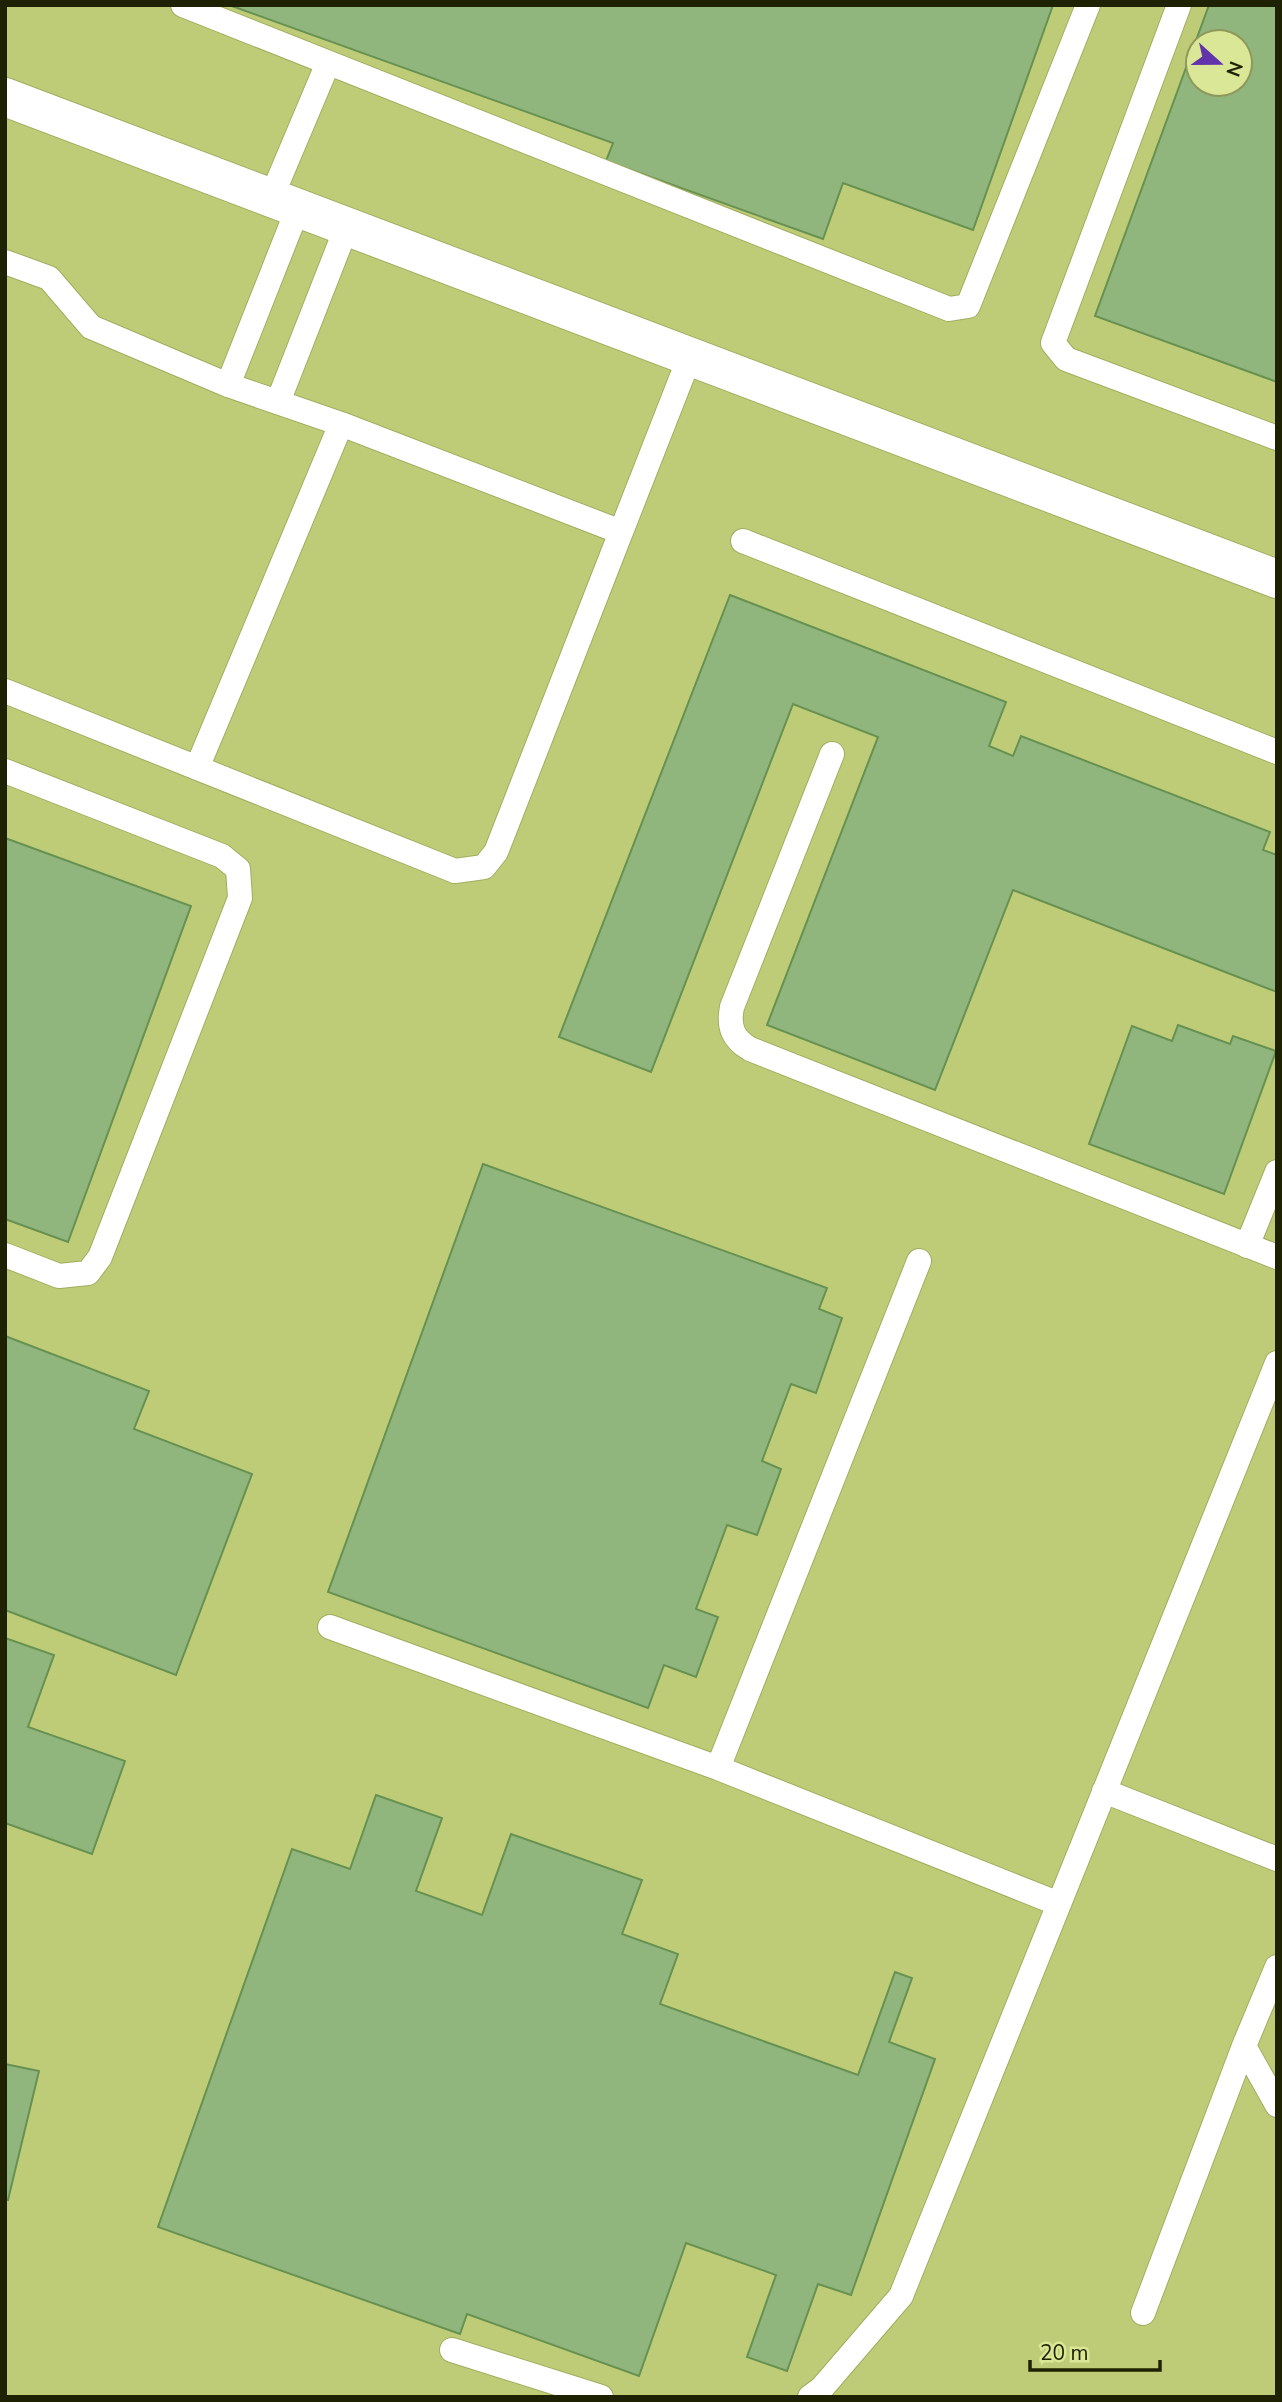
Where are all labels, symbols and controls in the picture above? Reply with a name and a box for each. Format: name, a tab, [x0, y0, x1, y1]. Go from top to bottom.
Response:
north arrow	[1184, 28, 1254, 98]
text: N	[1219, 57, 1249, 80]
scale bar	[1030, 2328, 1160, 2372]
text: 20 m	[1040, 2339, 1089, 2367]

